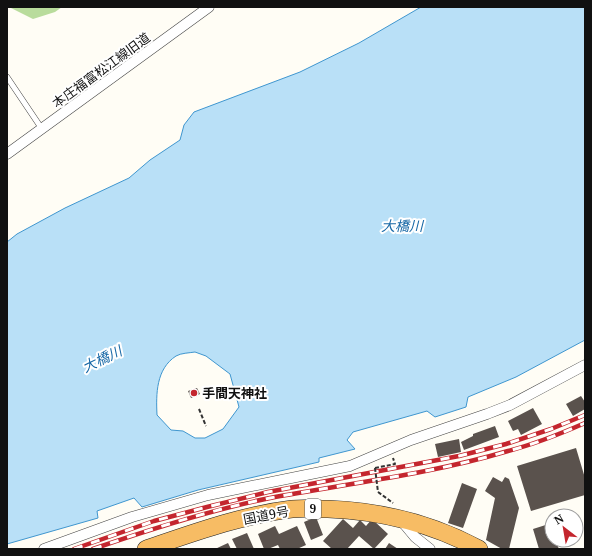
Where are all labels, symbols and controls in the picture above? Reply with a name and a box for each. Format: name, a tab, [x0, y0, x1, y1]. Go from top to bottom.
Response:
street label: 本庄福富松江線旧道	[48, 28, 154, 112]
water label: 大橋川	[381, 216, 425, 235]
water label: 大橋川	[79, 340, 127, 376]
place label: 手間天神社	[202, 384, 267, 402]
marker: 手間天神社	[189, 388, 199, 398]
road number: 9	[305, 499, 321, 519]
street label: 国道9号	[242, 502, 290, 528]
north arrow	[544, 508, 584, 548]
text: N	[551, 510, 566, 528]

